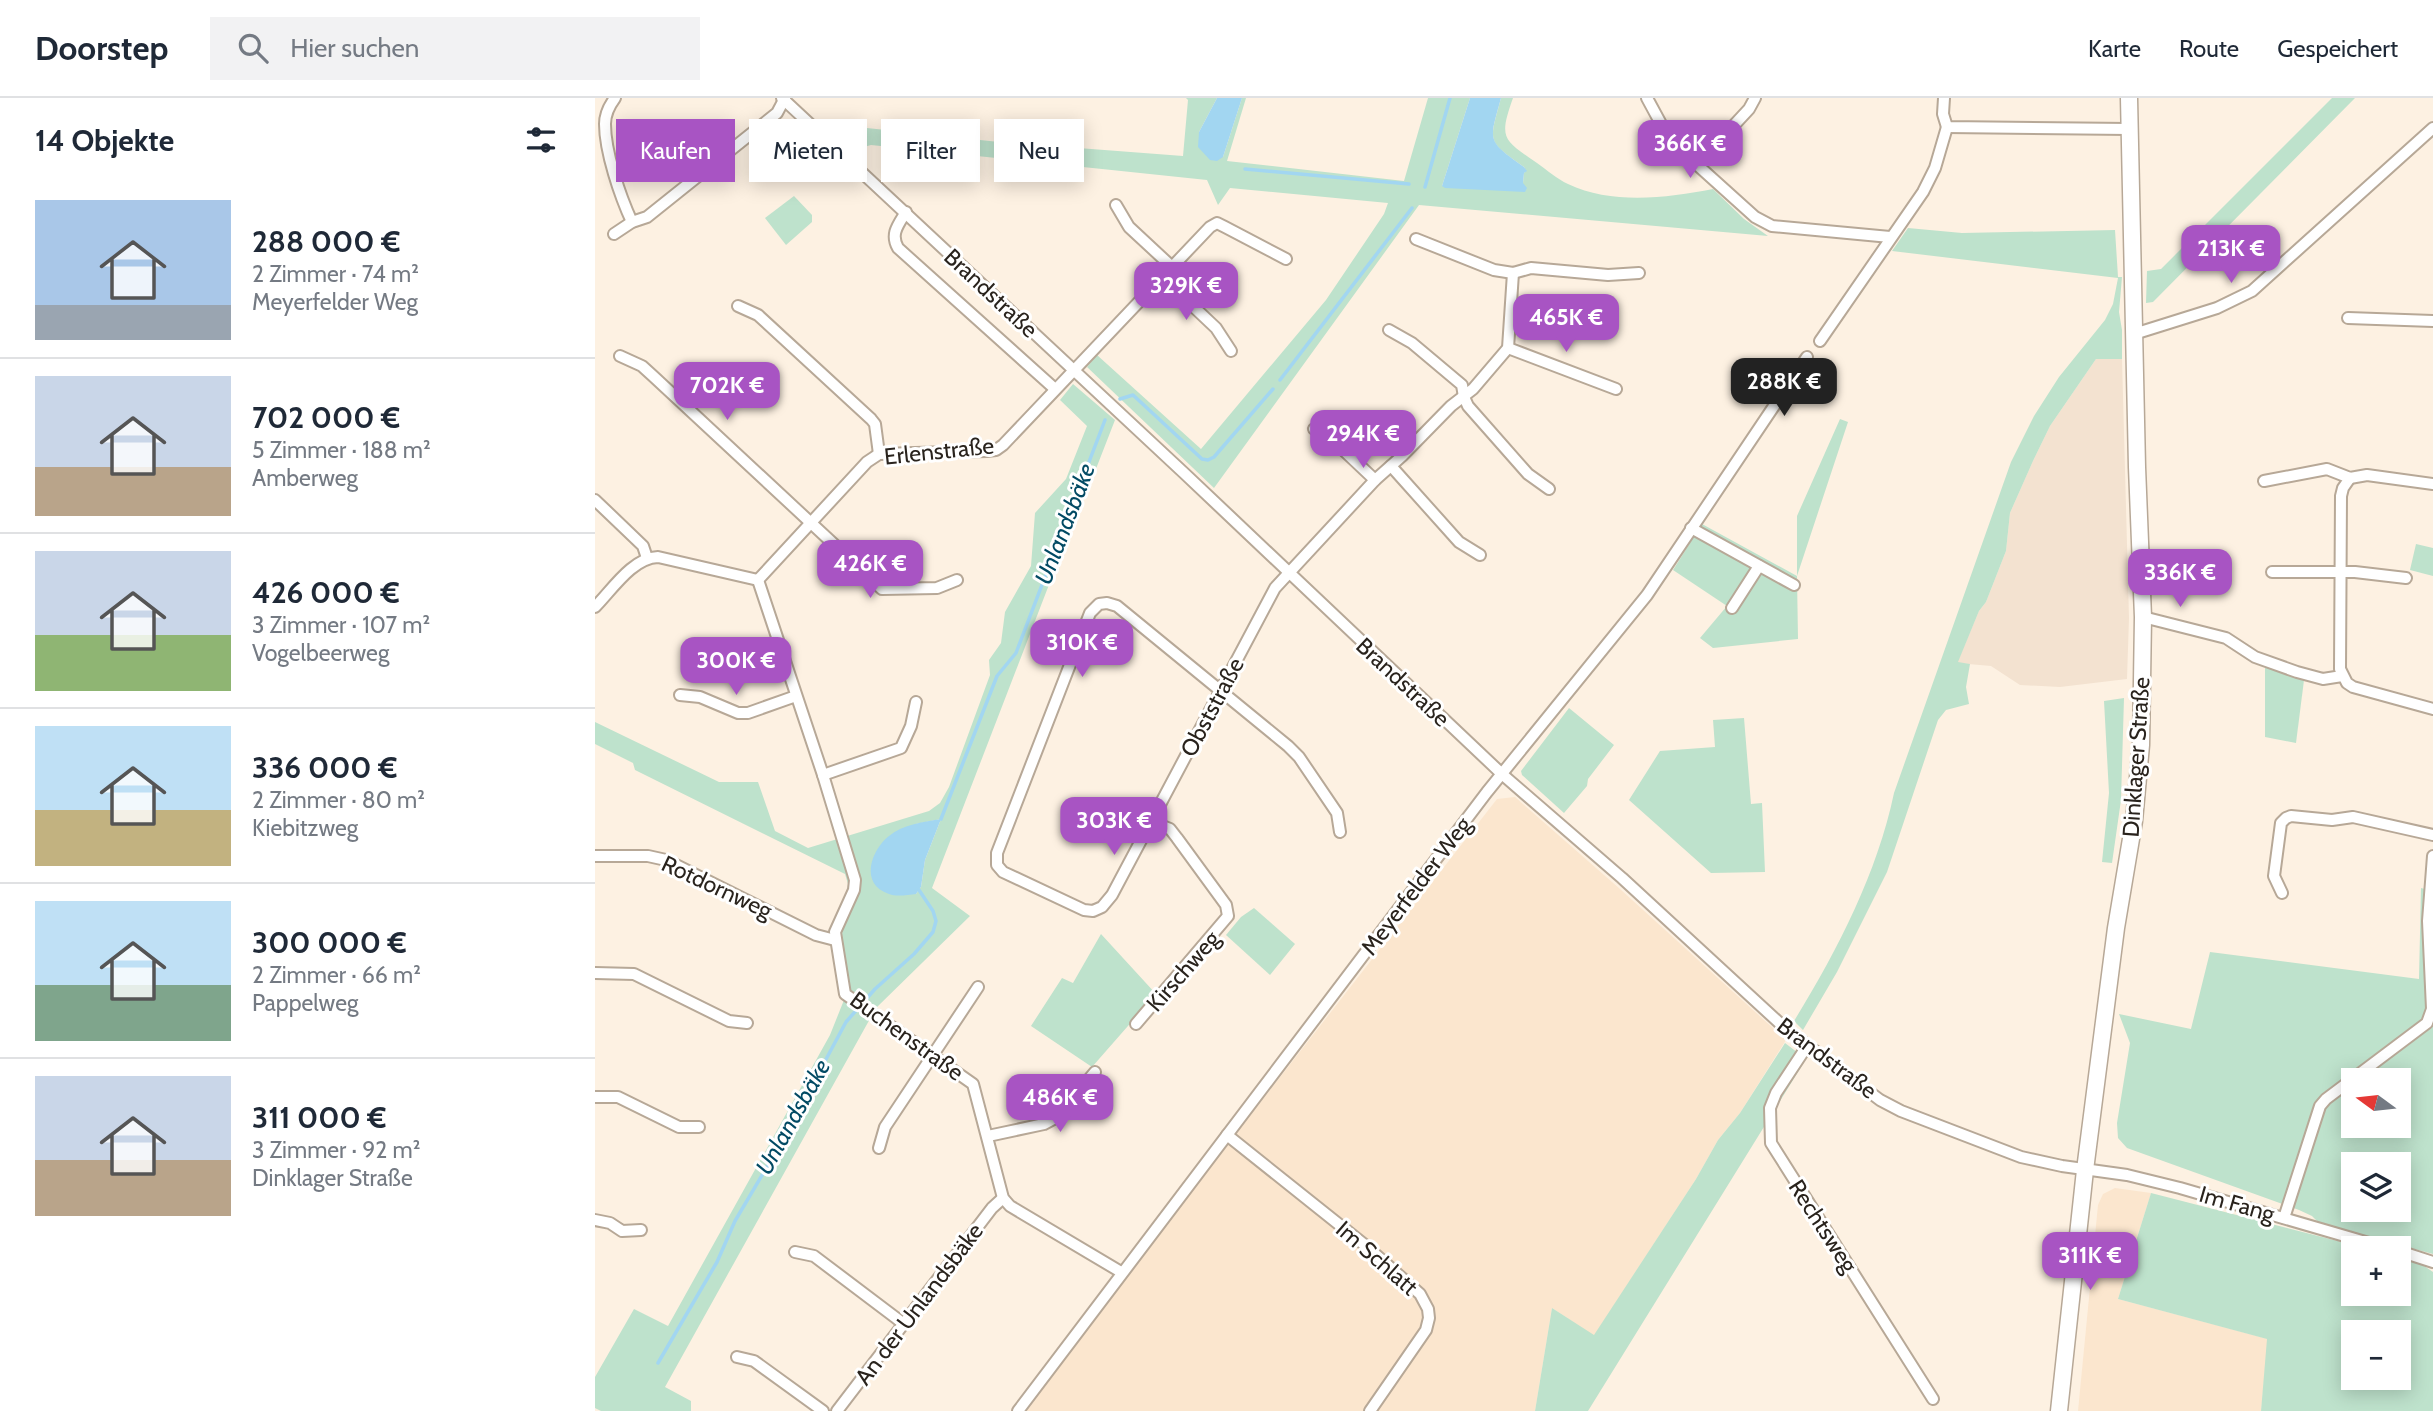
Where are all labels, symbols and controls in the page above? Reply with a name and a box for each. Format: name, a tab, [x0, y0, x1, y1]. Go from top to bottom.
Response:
search box	[210, 17, 700, 80]
text: Doorstep	[35, 28, 168, 68]
icon: search	[234, 29, 272, 67]
text: Hier suchen	[290, 32, 419, 64]
text: Karte	[2088, 34, 2141, 63]
text: Route	[2179, 34, 2239, 63]
text: Gespeichert	[2277, 34, 2398, 63]
chip: Kaufen	[616, 119, 735, 182]
chip: Mieten	[749, 119, 867, 182]
chip: Filter	[881, 119, 980, 182]
chip: Neu	[994, 119, 1084, 182]
pin: 366K €	[1633, 120, 1747, 180]
icon: filters	[522, 121, 560, 159]
text: 14 Objekte	[35, 122, 174, 159]
text: 366K €	[1654, 129, 1726, 157]
text: 288 000 €	[252, 223, 400, 260]
pin: 213K €	[2174, 226, 2288, 285]
icon: home	[91, 228, 175, 312]
text: 213K €	[2197, 234, 2265, 262]
street label: Brandstraße	[938, 243, 1044, 344]
text: 2 Zimmer · 74 m²	[252, 260, 419, 288]
pin: 329K €	[1129, 262, 1243, 322]
text: 329K €	[1150, 271, 1222, 299]
text: Meyerfelder Weg	[252, 288, 418, 316]
pin: 465K €	[1509, 294, 1623, 354]
text: 465K €	[1529, 303, 1603, 331]
pin: 288K €	[1727, 358, 1841, 418]
pin: 702K €	[670, 362, 784, 422]
text: 288K €	[1747, 367, 1821, 395]
text: 702K €	[690, 371, 764, 399]
text: 702 000 €	[252, 399, 400, 436]
icon: home	[91, 404, 175, 488]
pin: 294K €	[1306, 410, 1420, 470]
text: 294K €	[1326, 419, 1400, 447]
street label: Erlenstraße	[883, 431, 995, 471]
text: 5 Zimmer · 188 m²	[252, 436, 431, 464]
water label: Unlandsbäke	[1028, 459, 1101, 588]
text: Amberweg	[252, 464, 358, 492]
pin: 426K €	[813, 540, 927, 600]
text: 426K €	[833, 549, 907, 577]
pin: 336K €	[2123, 550, 2237, 609]
text: 336K €	[2144, 558, 2216, 586]
text: 426 000 €	[252, 574, 400, 611]
icon: home	[91, 579, 175, 663]
text: 3 Zimmer · 107 m²	[252, 611, 430, 639]
pin: 310K €	[1025, 620, 1139, 679]
text: 310K €	[1046, 628, 1118, 656]
street label: Brandstraße	[1350, 632, 1456, 733]
pin: 300K €	[679, 638, 793, 697]
text: Vogelbeerweg	[252, 639, 389, 667]
text: 300K €	[696, 646, 776, 674]
street label: Obststraße	[1174, 653, 1250, 761]
street label: Dinklager Straße	[2116, 676, 2156, 838]
text: 336 000 €	[252, 749, 397, 786]
icon: home	[91, 754, 175, 838]
text: 2 Zimmer · 80 m²	[252, 786, 425, 814]
pin: 303K €	[1057, 798, 1171, 857]
text: 303K €	[1076, 806, 1152, 834]
street label: Meyerfelder Weg	[1355, 811, 1477, 961]
text: Kiebitzweg	[252, 814, 358, 842]
street label: Rotdornweg	[657, 849, 777, 925]
text: 300 000 €	[252, 924, 407, 961]
street label: Kirschweg	[1140, 925, 1226, 1017]
icon: home	[91, 929, 175, 1013]
text: 2 Zimmer · 66 m²	[252, 961, 421, 989]
street label: Buchenstraße	[845, 985, 969, 1087]
text: Pappelweg	[252, 989, 358, 1017]
street label: Brandstraße	[1772, 1011, 1883, 1105]
water label: Unlandsbäke	[749, 1054, 836, 1179]
north arrow	[2341, 1068, 2411, 1138]
map controls	[2341, 1068, 2411, 1390]
pin: 486K €	[1003, 1074, 1117, 1134]
text: 486K €	[1022, 1083, 1098, 1111]
text: 311 000 €	[252, 1099, 387, 1136]
icon: home	[91, 1104, 175, 1188]
text: 3 Zimmer · 92 m²	[252, 1136, 420, 1164]
button: layers	[2341, 1152, 2411, 1222]
text: Dinklager Straße	[252, 1164, 413, 1192]
street label: Rechtsweg	[1783, 1174, 1864, 1278]
street label: Im Fang	[2196, 1180, 2278, 1228]
street label: Im Schlatt	[1330, 1215, 1424, 1301]
street label: An der Unlandsbäke	[849, 1217, 989, 1390]
pin: 311K €	[2033, 1232, 2147, 1292]
button: +	[2341, 1236, 2411, 1306]
text: 311K €	[2058, 1241, 2122, 1269]
button: −	[2341, 1320, 2411, 1390]

